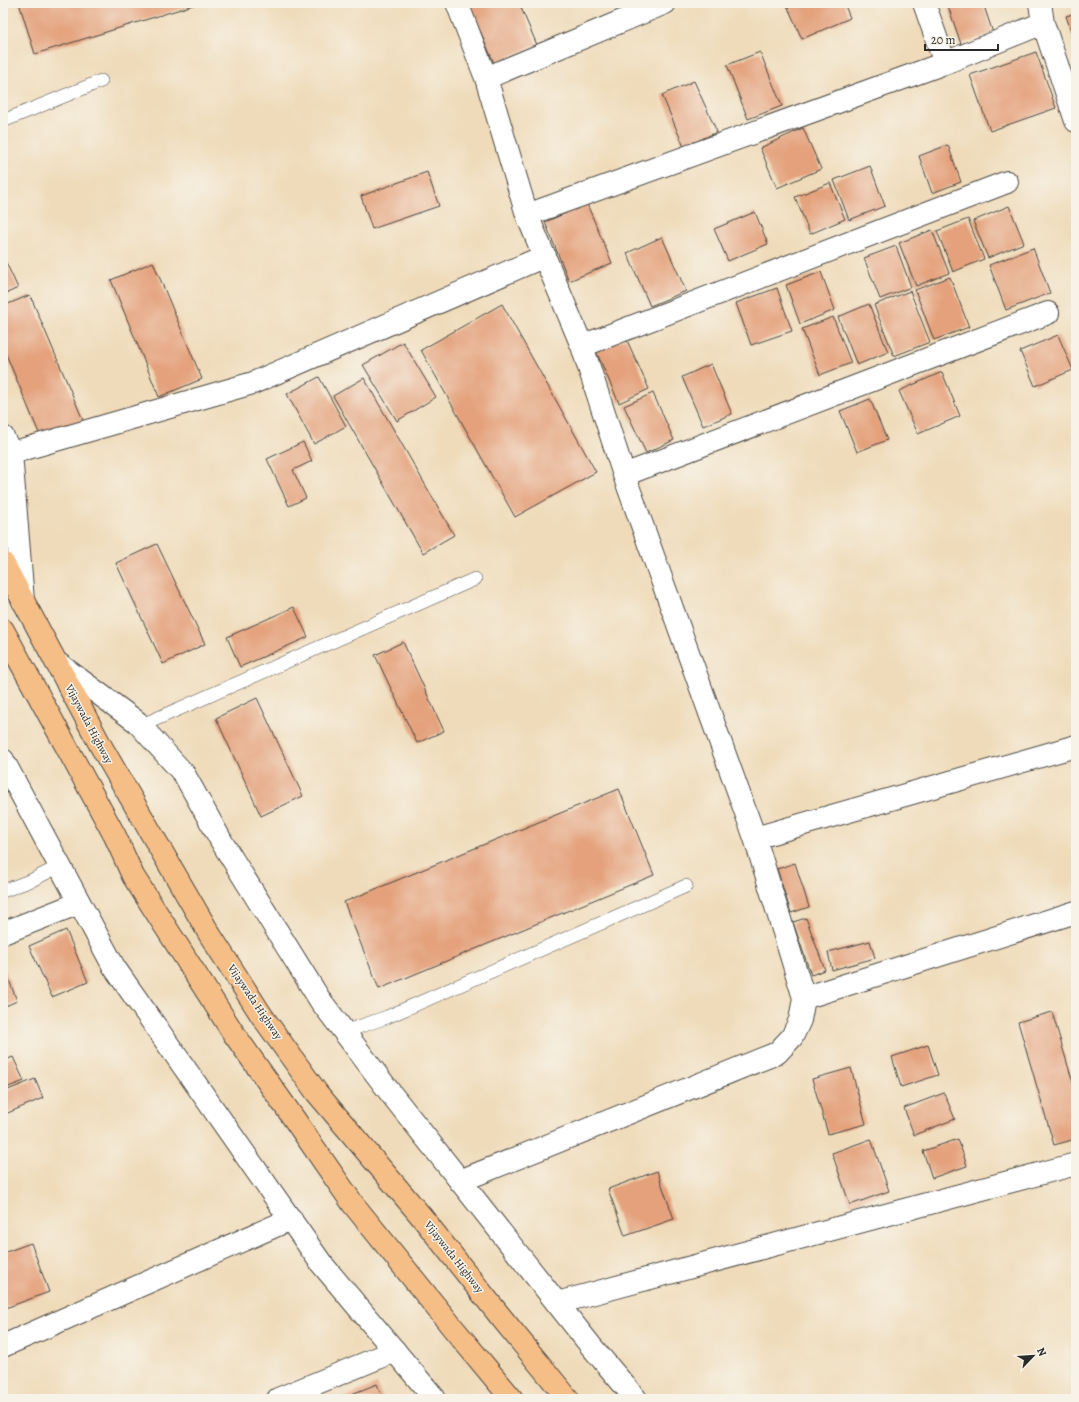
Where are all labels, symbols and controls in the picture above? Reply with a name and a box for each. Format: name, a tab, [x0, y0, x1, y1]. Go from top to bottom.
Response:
scale bar	[925, 26, 998, 52]
text: 20 m	[931, 32, 955, 48]
street label: Vijaywada Highway	[61, 681, 116, 766]
street label: Vijaywada Highway	[224, 961, 286, 1043]
street label: Vijaywada Highway	[420, 1217, 487, 1296]
north arrow	[1013, 1336, 1053, 1376]
text: N	[1033, 1345, 1050, 1359]

